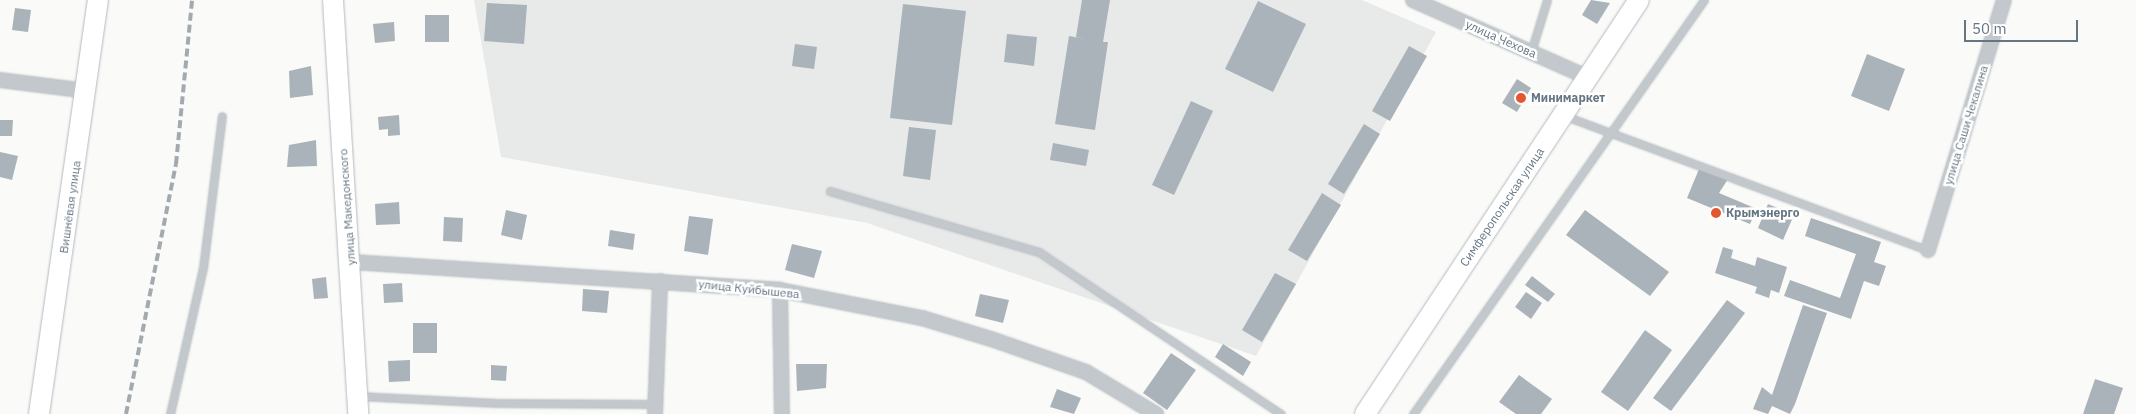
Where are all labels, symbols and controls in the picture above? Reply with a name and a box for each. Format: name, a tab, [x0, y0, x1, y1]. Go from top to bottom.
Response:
scale bar	[1966, 10, 2080, 42]
street label: улица Чехова	[1463, 17, 1539, 61]
text: 50 m	[1972, 19, 2007, 38]
street label: улица Саши Чекалина	[1941, 64, 1991, 186]
place label: Минимаркет	[1531, 91, 1605, 105]
marker: Минимаркет	[1515, 92, 1527, 104]
street label: Симферопольская улица	[1457, 145, 1547, 269]
street label: улица Македонского	[336, 148, 358, 266]
street label: Вишнёвая улица	[56, 160, 84, 254]
place label: Крымэнерго	[1726, 206, 1800, 220]
marker: Крымэнерго	[1710, 207, 1722, 219]
street label: улица Куйбышева	[698, 277, 800, 301]

